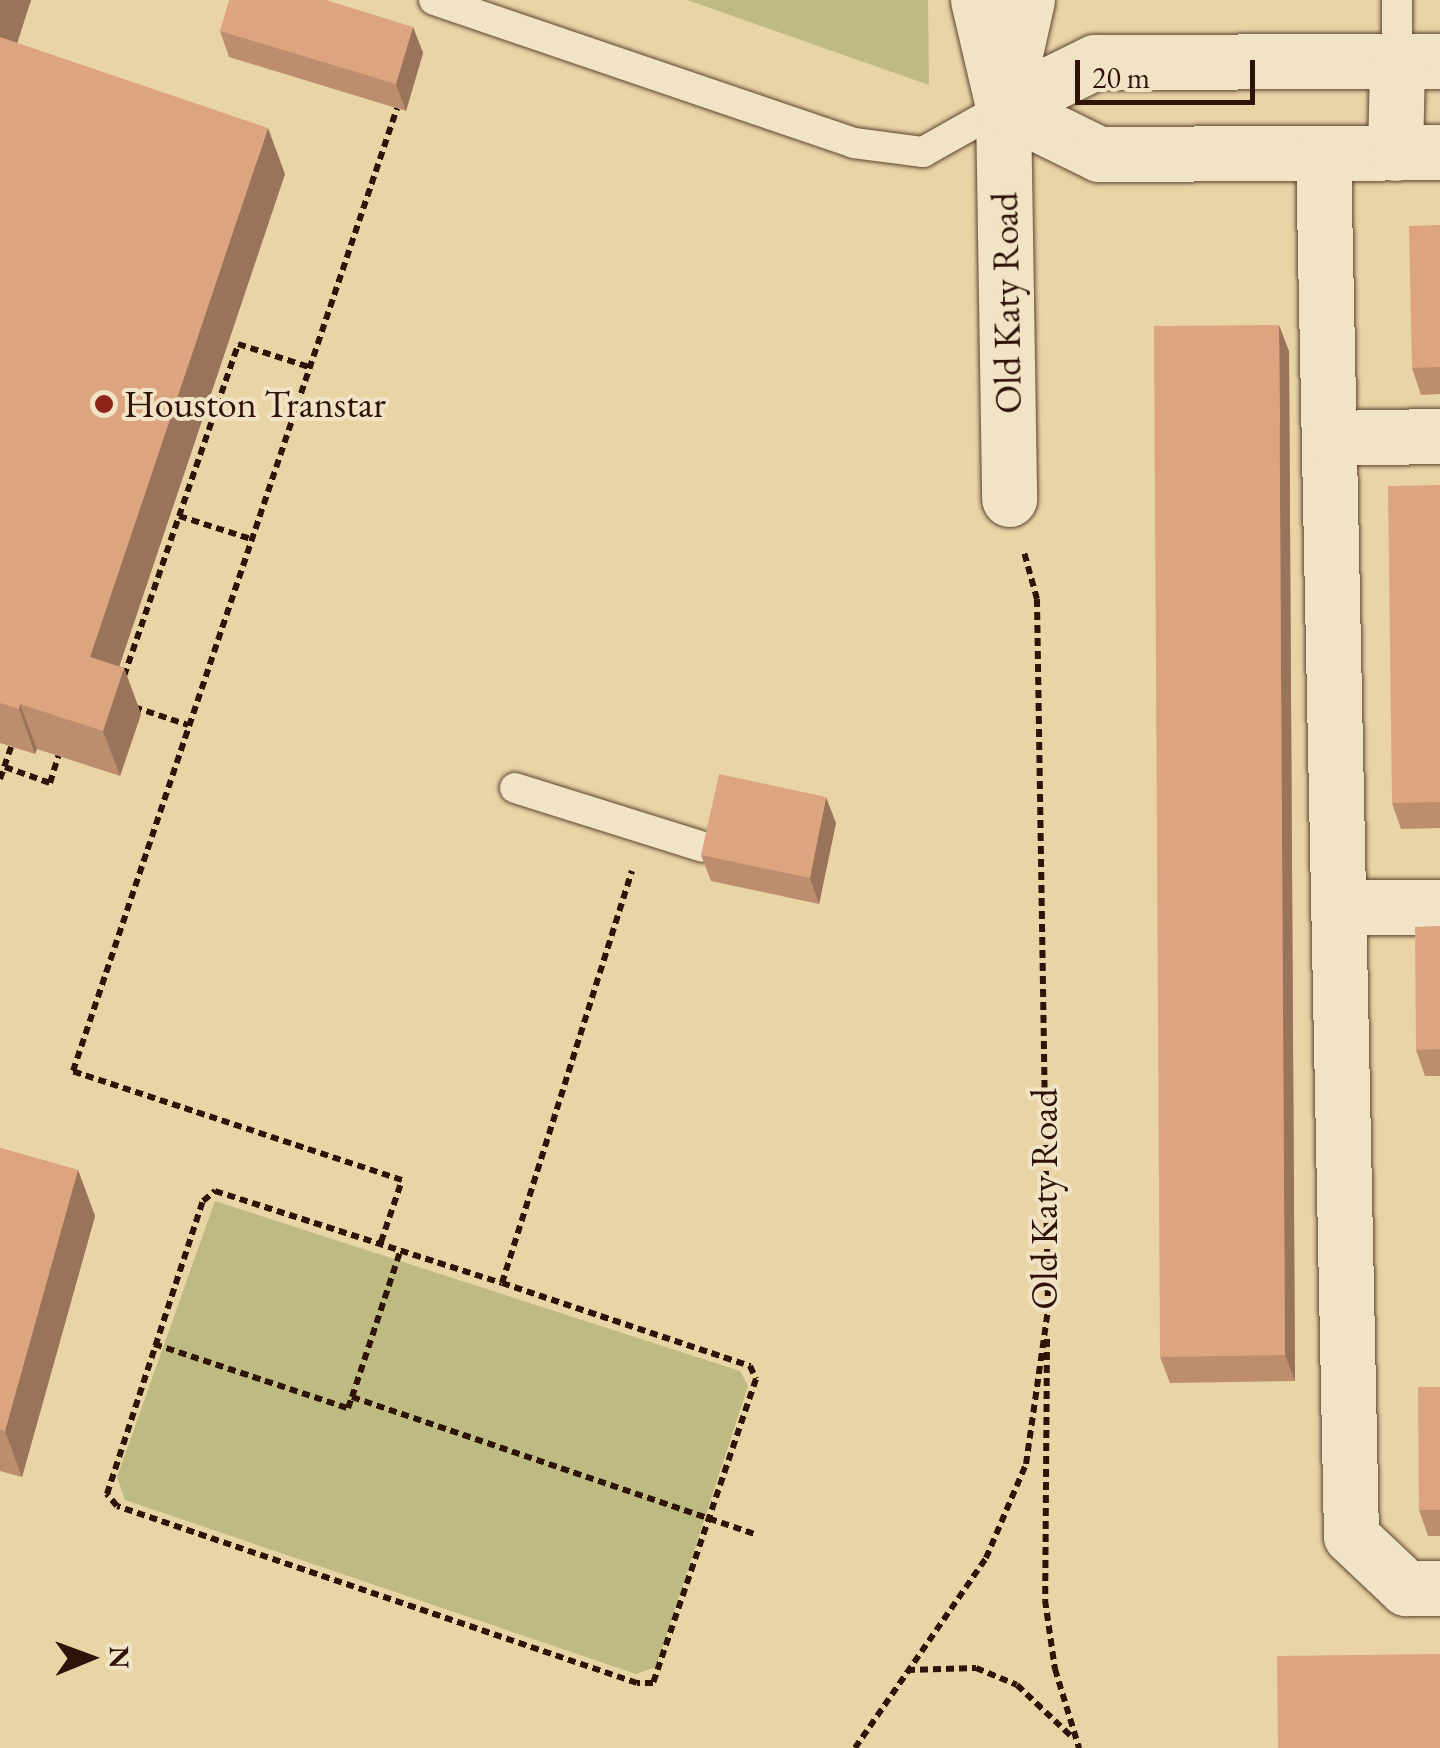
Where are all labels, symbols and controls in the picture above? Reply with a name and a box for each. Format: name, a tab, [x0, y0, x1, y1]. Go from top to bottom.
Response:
scale bar	[1080, 40, 1260, 102]
text: 20 m	[1092, 58, 1150, 97]
street label: Old Katy Road	[981, 192, 1031, 414]
place label: Houston Transtar	[124, 381, 386, 427]
marker: Houston Transtar	[93, 393, 115, 415]
street label: Old Katy Road	[1021, 1088, 1067, 1310]
north arrow	[40, 1608, 140, 1708]
text: N	[102, 1646, 138, 1669]

